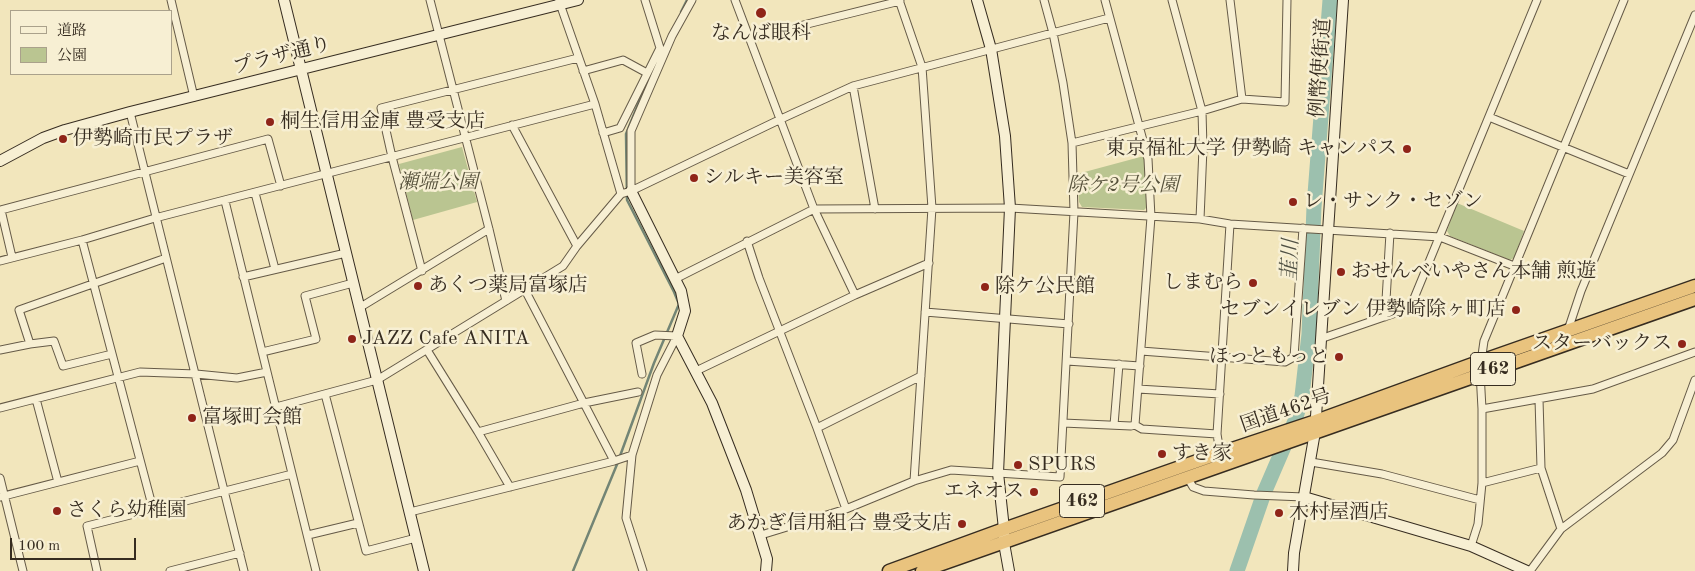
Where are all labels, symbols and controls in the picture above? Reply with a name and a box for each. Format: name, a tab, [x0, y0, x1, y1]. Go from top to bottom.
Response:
marker: なんば眼科	[754, 6, 768, 20]
legend	[10, 10, 172, 75]
street label: 例幣使街道	[1306, 17, 1336, 119]
place label: なんば眼科	[711, 22, 811, 46]
text: 道路	[57, 24, 87, 39]
street label: プラザ通り	[231, 32, 333, 80]
text: 公園	[57, 49, 87, 64]
place label: 桐生信用金庫 豊受支店	[280, 110, 486, 134]
marker: 桐生信用金庫 豊受支店	[264, 116, 276, 128]
place label: 伊勢崎市民プラザ	[73, 127, 233, 151]
marker: 伊勢崎市民プラザ	[57, 133, 69, 145]
place label: 東京福祉大学 伊勢崎 キャンパス	[1106, 137, 1397, 161]
marker: 東京福祉大学 伊勢崎 キャンパス	[1401, 143, 1413, 155]
place label: シルキー美容室	[704, 166, 844, 190]
park label: 瀬端公園	[398, 171, 478, 195]
marker: シルキー美容室	[688, 172, 700, 184]
park label: 除ケ2号公園	[1067, 174, 1179, 198]
place label: レ・サンク・セゾン	[1303, 190, 1483, 214]
marker: レ・サンク・セゾン	[1287, 196, 1299, 208]
water label: 韮川	[1278, 239, 1304, 281]
place label: おせんベいやさん本舗 煎遊	[1351, 260, 1597, 284]
marker: おせんベいやさん本舗 煎遊	[1335, 266, 1347, 278]
place label: しまむら	[1163, 271, 1243, 295]
place label: あくつ薬局富塚店	[428, 274, 588, 298]
place label: 除ケ公民館	[995, 275, 1095, 299]
marker: しまむら	[1247, 277, 1259, 289]
marker: あくつ薬局富塚店	[412, 280, 424, 292]
marker: 除ケ公民館	[979, 281, 991, 293]
place label: セブンイレブン 伊勢崎除ヶ町店	[1220, 298, 1506, 322]
marker: セブンイレブン 伊勢崎除ヶ町店	[1510, 304, 1522, 316]
place label: JAZZ Cafe ANITA	[362, 327, 530, 351]
place label: スターバックス	[1532, 332, 1672, 356]
marker: JAZZ Cafe ANITA	[346, 333, 358, 345]
marker: スターバックス	[1676, 338, 1688, 350]
place label: ほっともっと	[1209, 345, 1329, 369]
marker: ほっともっと	[1333, 351, 1345, 363]
road number: 462	[1470, 352, 1516, 386]
street label: 国道462号	[1237, 384, 1335, 438]
place label: 富塚町会館	[202, 406, 302, 430]
marker: 富塚町会館	[186, 412, 198, 424]
place label: すき家	[1172, 442, 1232, 466]
marker: すき家	[1156, 448, 1168, 460]
place label: SPURS	[1028, 453, 1096, 477]
marker: SPURS	[1012, 459, 1024, 471]
place label: エネオス	[944, 480, 1024, 504]
road number: 462	[1060, 484, 1104, 518]
marker: エネオス	[1028, 486, 1040, 498]
place label: さくら幼稚園	[67, 499, 187, 523]
place label: 木村屋酒店	[1289, 501, 1389, 525]
marker: さくら幼稚園	[51, 505, 63, 517]
marker: 木村屋酒店	[1273, 507, 1285, 519]
place label: あかぎ信用組合 豊受支店	[726, 512, 952, 536]
marker: あかぎ信用組合 豊受支店	[956, 518, 968, 530]
scale bar	[12, 528, 139, 560]
text: 100 m	[18, 539, 60, 554]

